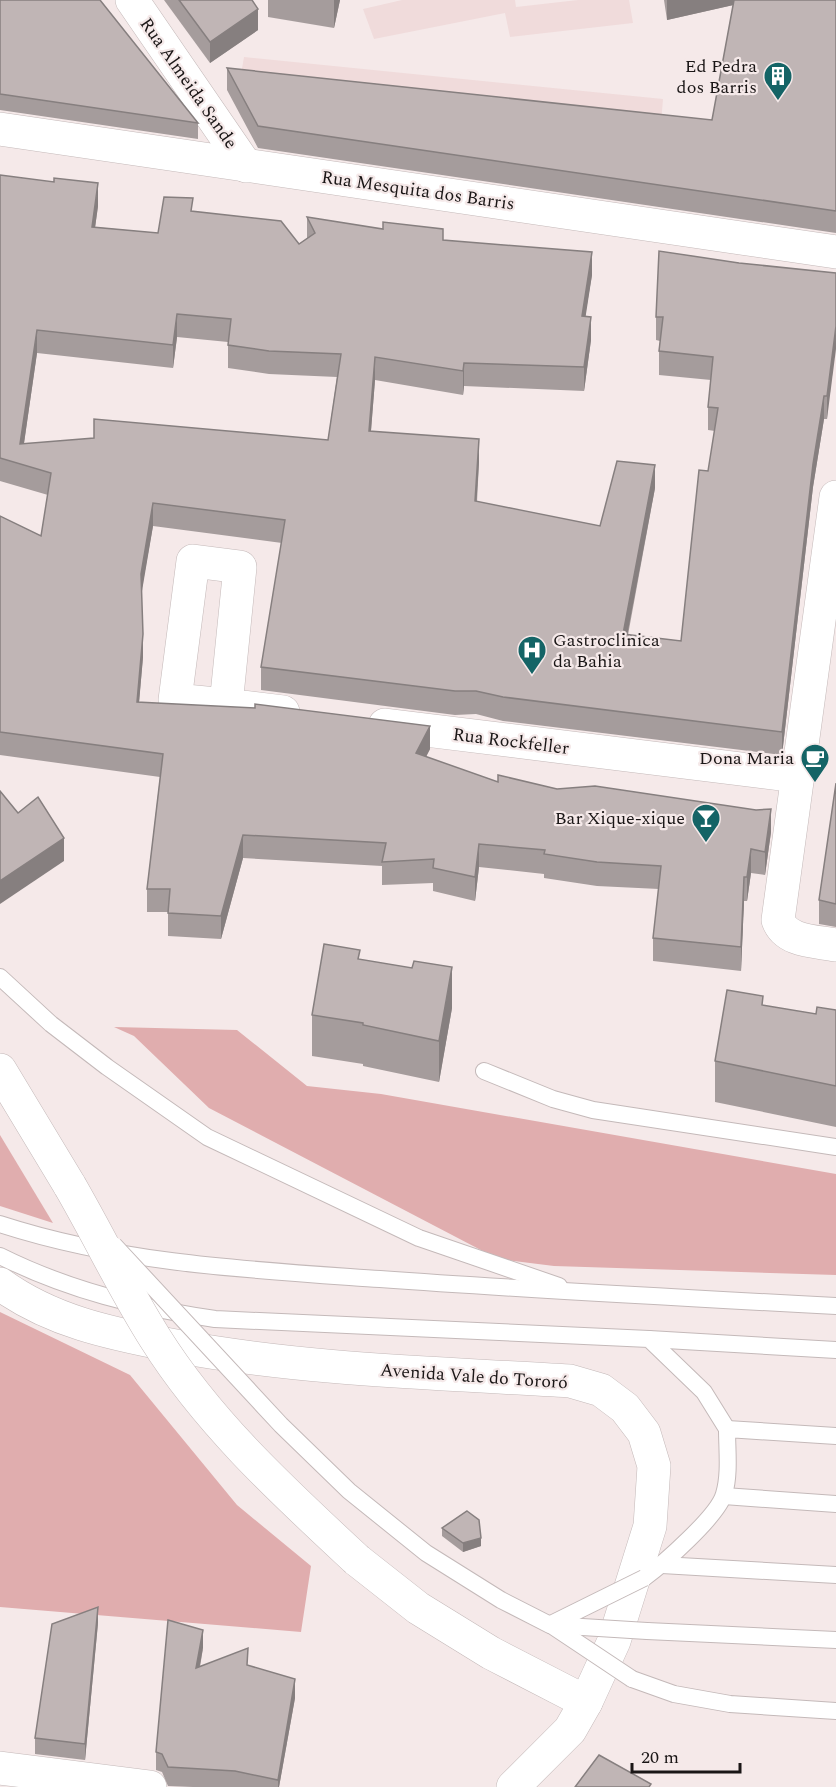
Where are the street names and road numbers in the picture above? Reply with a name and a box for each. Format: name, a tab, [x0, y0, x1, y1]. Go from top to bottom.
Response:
street label: Rua Almeida Sande	[133, 12, 244, 155]
street label: Rua Mesquita dos Barris	[320, 164, 516, 217]
street label: Rua Rockfeller	[451, 721, 571, 762]
street label: Avenida Vale do Tororó	[379, 1356, 569, 1397]

